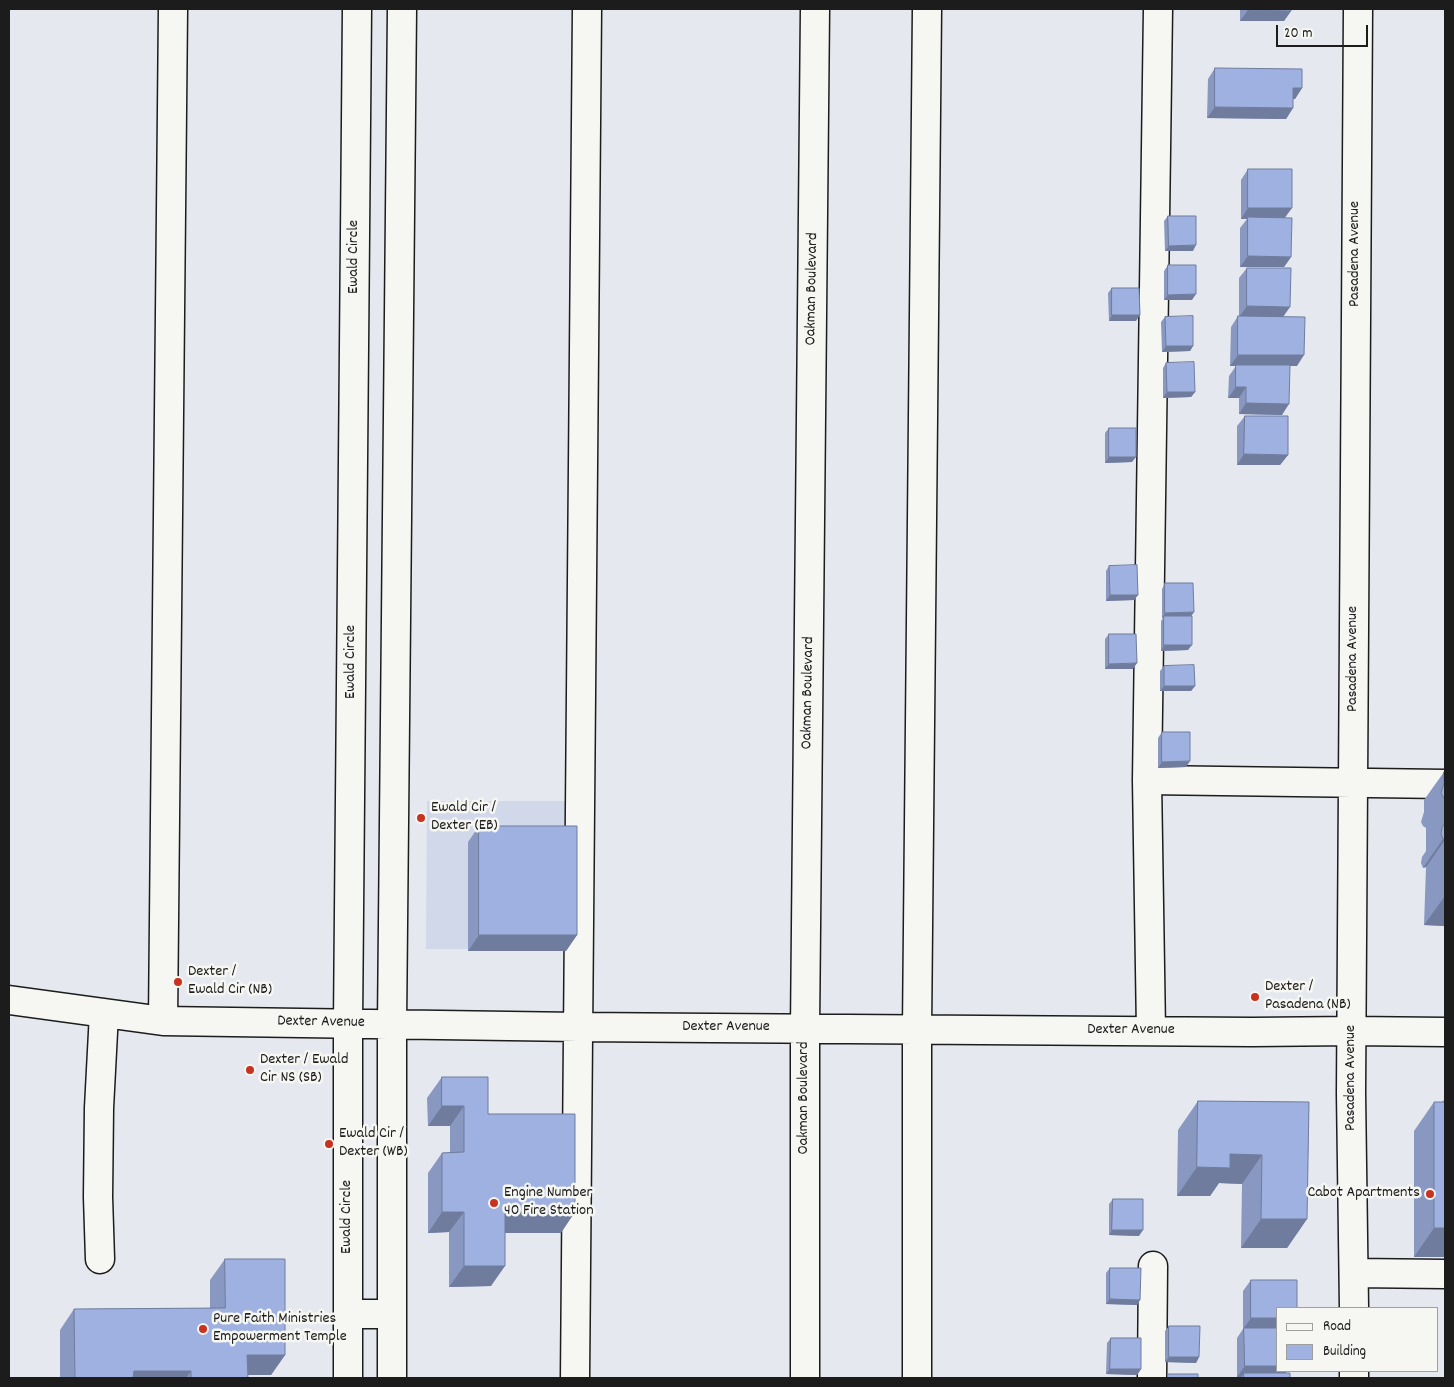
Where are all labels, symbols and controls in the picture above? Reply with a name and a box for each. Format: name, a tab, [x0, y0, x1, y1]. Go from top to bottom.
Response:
scale bar	[1279, 15, 1372, 47]
text: 20 m	[1284, 23, 1312, 45]
street label: Pasadena Avenue	[1346, 201, 1366, 307]
street label: Ewald Circle	[345, 220, 365, 294]
street label: Oakman Boulevard	[802, 232, 824, 346]
street label: Pasadena Avenue	[1344, 606, 1364, 712]
street label: Ewald Circle	[342, 625, 362, 699]
street label: Oakman Boulevard	[798, 636, 820, 750]
place label: Ewald Cir / Dexter (EB)	[431, 799, 498, 837]
marker: Ewald Cir / Dexter (EB)	[415, 812, 427, 824]
place label: Dexter / Ewald Cir (NB)	[188, 963, 272, 1001]
marker: Dexter / Ewald Cir (NB)	[172, 976, 184, 988]
place label: Dexter / Pasadena (NB)	[1265, 978, 1351, 1016]
marker: Dexter / Pasadena (NB)	[1249, 991, 1261, 1003]
street label: Dexter Avenue	[277, 1013, 365, 1033]
street label: Dexter Avenue	[682, 1018, 770, 1038]
street label: Dexter Avenue	[1087, 1021, 1175, 1041]
street label: Pasadena Avenue	[1342, 1025, 1362, 1131]
street label: Oakman Boulevard	[795, 1042, 815, 1154]
place label: Dexter / Ewald Cir NS (SB)	[260, 1051, 348, 1089]
marker: Dexter / Ewald Cir NS (SB)	[244, 1064, 256, 1076]
place label: Ewald Cir / Dexter (WB)	[339, 1125, 408, 1163]
marker: Ewald Cir / Dexter (WB)	[323, 1138, 335, 1150]
street label: Ewald Circle	[338, 1180, 358, 1254]
place label: Engine Number 40 Fire Station	[504, 1184, 594, 1222]
place label: Cabot Apartments	[1307, 1184, 1420, 1204]
marker: Cabot Apartments	[1424, 1188, 1436, 1200]
marker: Engine Number 40 Fire Station	[488, 1197, 500, 1209]
legend	[1276, 1307, 1439, 1372]
place label: Pure Faith Ministries Empowerment Temple	[213, 1310, 347, 1348]
text: Road	[1323, 1316, 1351, 1338]
marker: Pure Faith Ministries Empowerment Temple	[197, 1323, 209, 1335]
text: Building	[1323, 1341, 1366, 1363]

